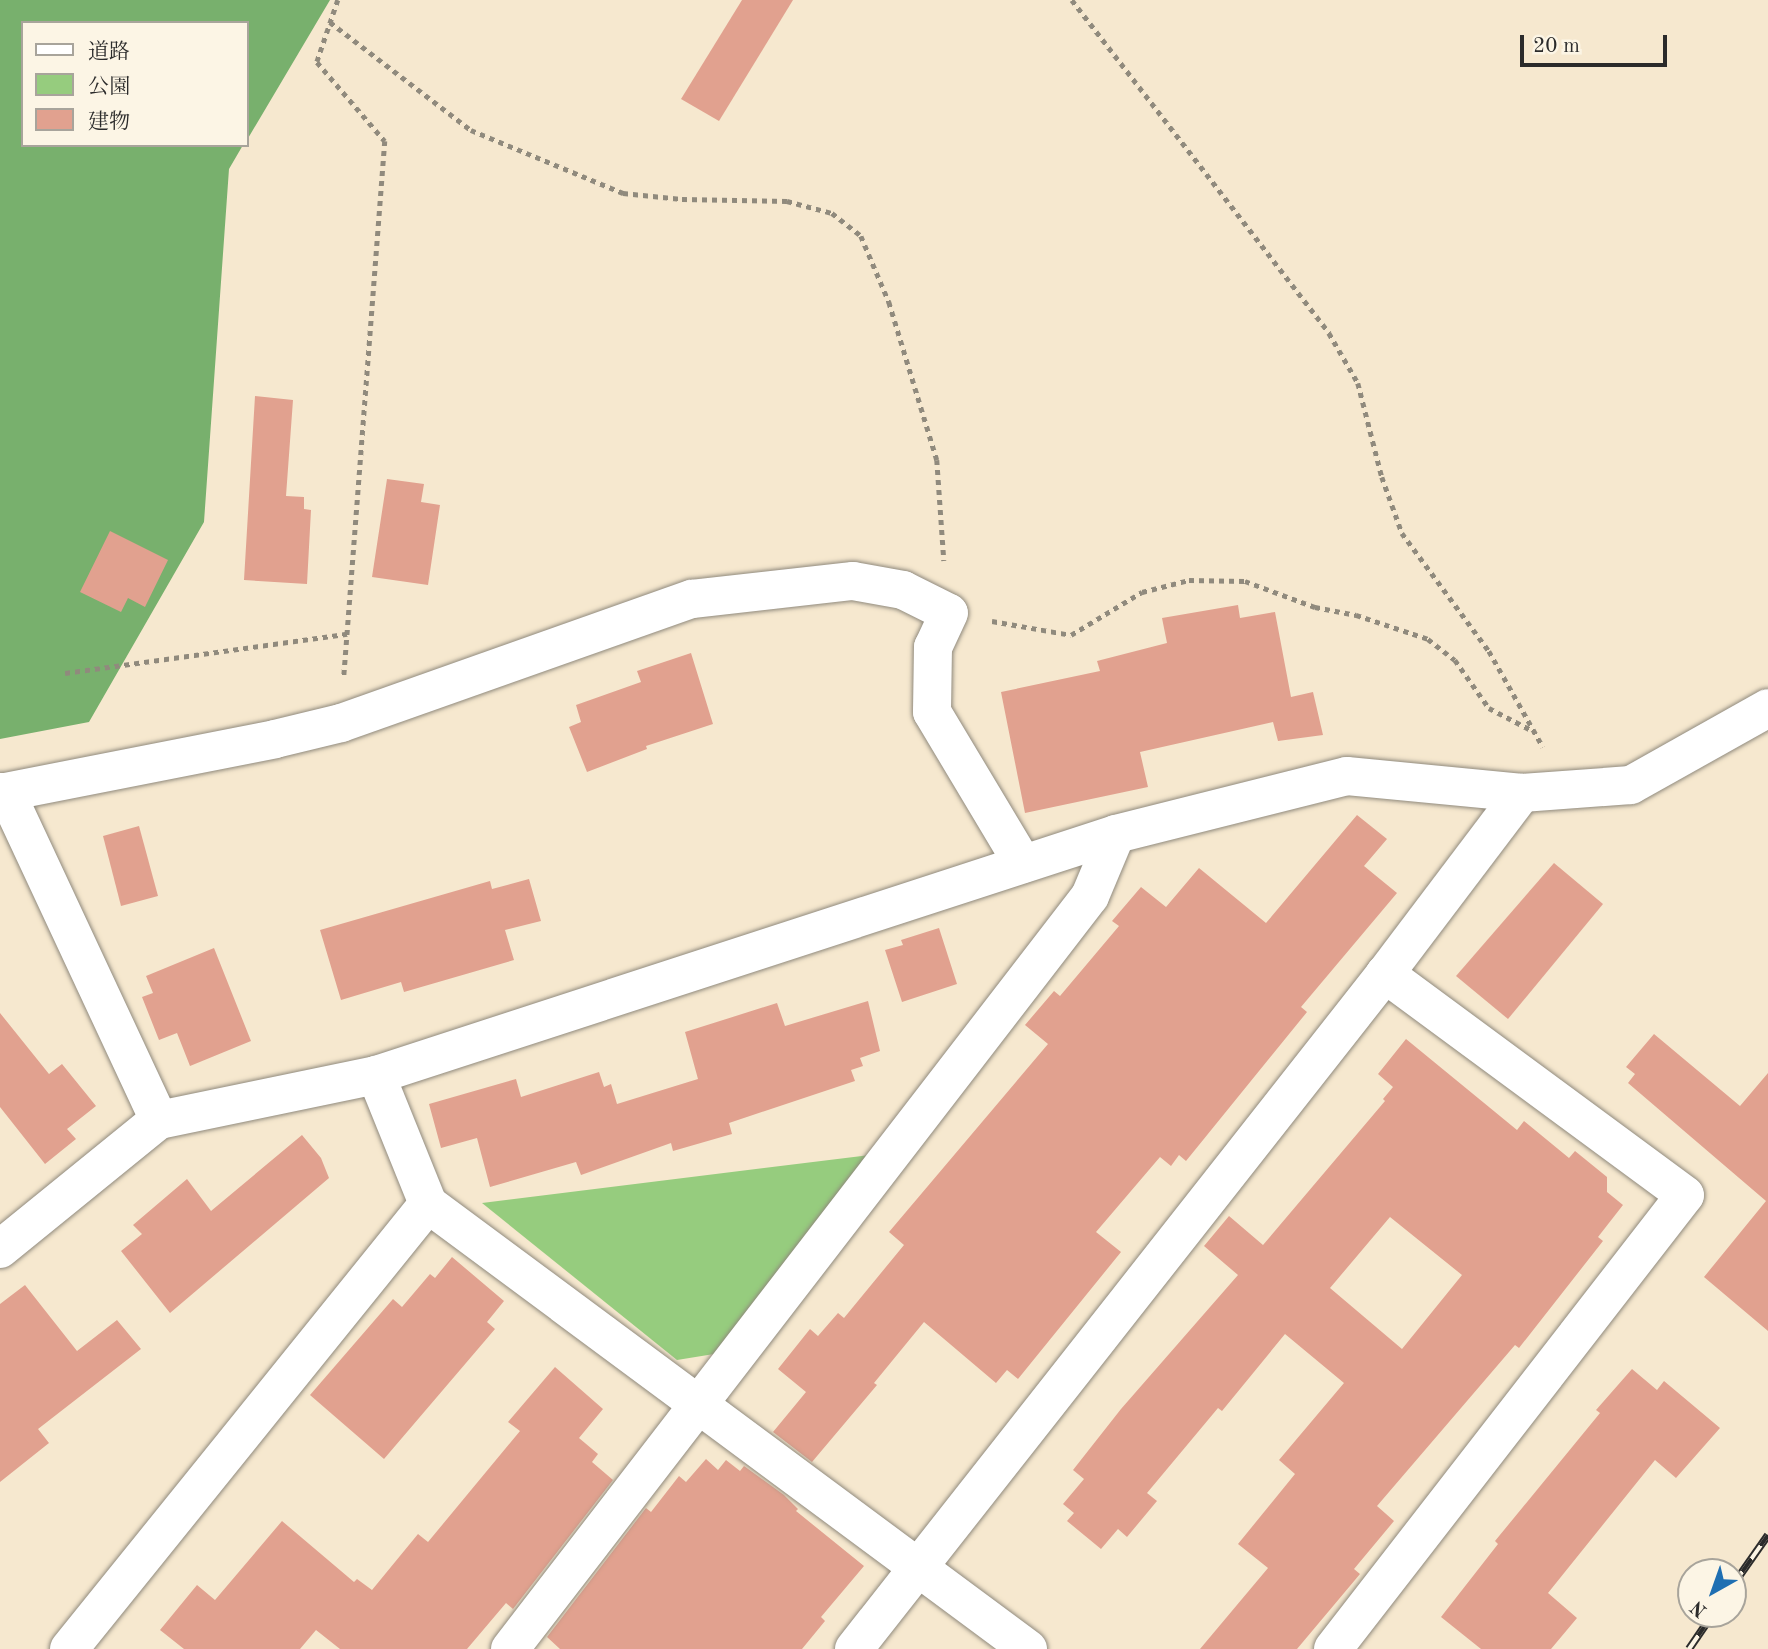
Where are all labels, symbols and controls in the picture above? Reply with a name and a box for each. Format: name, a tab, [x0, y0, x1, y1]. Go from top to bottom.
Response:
legend	[21, 21, 248, 147]
scale bar	[1523, 21, 1670, 65]
text: 20 m	[1533, 36, 1580, 57]
text: 道路	[88, 42, 130, 63]
text: 公園	[88, 77, 130, 98]
text: 建物	[88, 112, 130, 133]
north arrow	[1677, 1558, 1747, 1628]
text: N	[1688, 1596, 1711, 1620]

